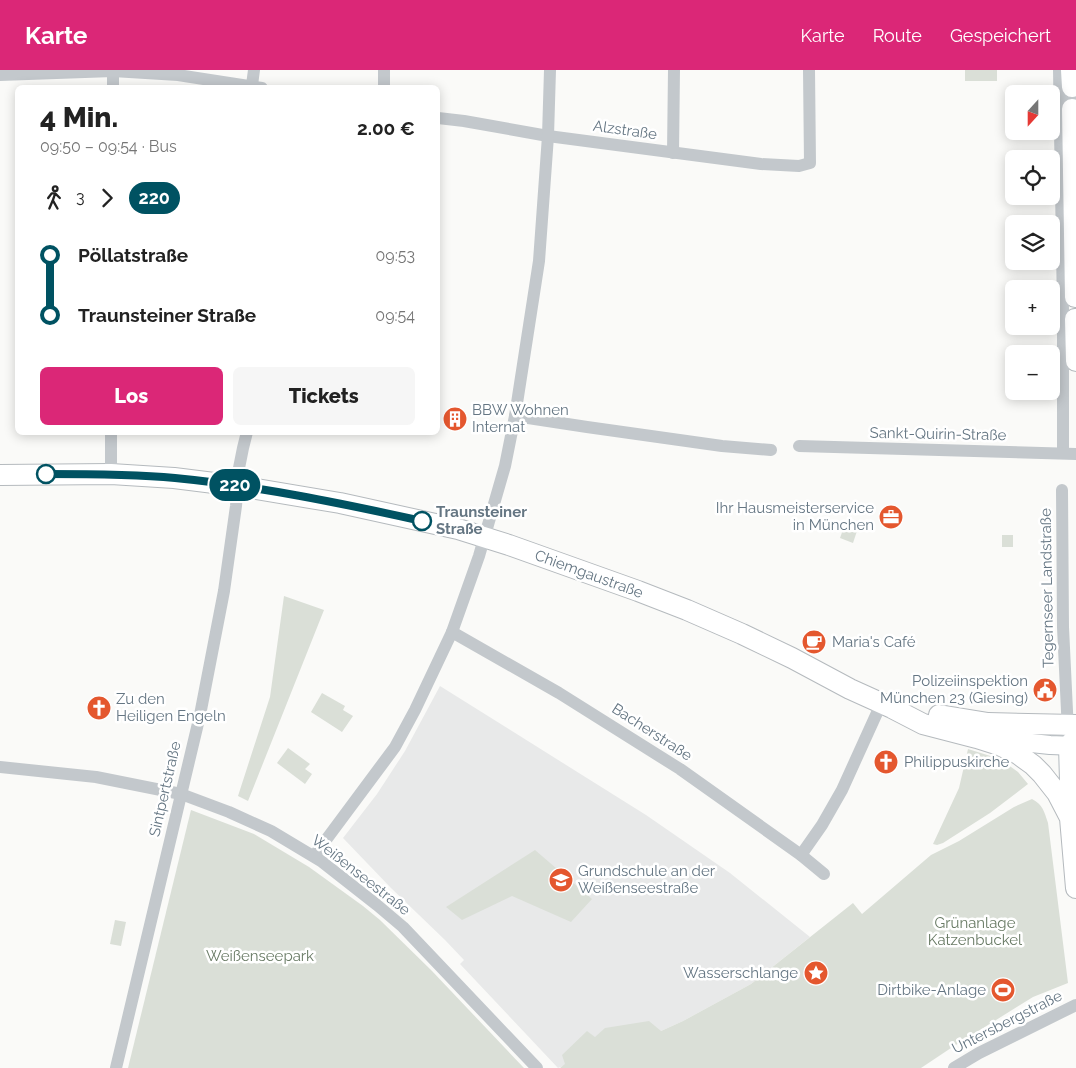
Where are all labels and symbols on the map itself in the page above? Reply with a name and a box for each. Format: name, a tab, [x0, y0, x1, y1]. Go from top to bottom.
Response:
north arrow	[1005, 85, 1060, 140]
street label: Alzstraße	[592, 117, 658, 143]
place label: BBW Wohnen Internat	[472, 401, 569, 436]
building icon: BBW Wohnen Internat	[442, 406, 468, 432]
street label: Sankt-Quirin-Straße	[869, 424, 1007, 444]
unlabelled marker	[36, 464, 56, 484]
line badge: 220	[206, 469, 264, 501]
place label: Ihr Hausmeisterservice in München	[716, 499, 874, 534]
place label: Traunsteiner Straße	[436, 503, 527, 538]
office icon: Ihr Hausmeisterservice in München	[878, 504, 904, 530]
street label: Tegernseer Landstraße	[1037, 508, 1057, 668]
marker: Traunsteiner Straße	[412, 511, 432, 531]
street label: Chiemgaustraße	[532, 546, 646, 602]
cafe icon: Maria's Café	[801, 629, 827, 655]
place label: Maria's Café	[832, 633, 916, 651]
place label: Polizeiinspektion München 23 (Giesing)	[880, 672, 1028, 707]
public building icon: Polizeiinspektion München 23 (Giesing)	[1032, 677, 1058, 703]
place label: Zu den Heiligen Engeln	[116, 690, 226, 725]
church icon: Zu den Heiligen Engeln	[86, 695, 112, 721]
street label: Bacherstraße	[609, 699, 696, 765]
street label: Sintpertstraße	[145, 739, 185, 838]
church icon: Philippuskirche	[873, 749, 899, 775]
place label: Philippuskirche	[904, 753, 1010, 771]
street label: Weißenseestraße	[308, 831, 414, 919]
place label: Grundschule an der Weißenseestraße	[578, 862, 716, 897]
school or university icon: Grundschule an der Weißenseestraße	[548, 867, 574, 893]
park label: Grünanlage Katzenbuckel	[928, 914, 1023, 949]
park label: Weißenseepark	[206, 947, 314, 965]
place icon: Wasserschlange	[803, 960, 829, 986]
place label: Wasserschlange	[683, 964, 798, 982]
sports icon: Dirtbike-Anlage	[990, 977, 1016, 1003]
place label: Dirtbike-Anlage	[877, 981, 986, 999]
street label: Untersbergstraße	[949, 986, 1065, 1058]

